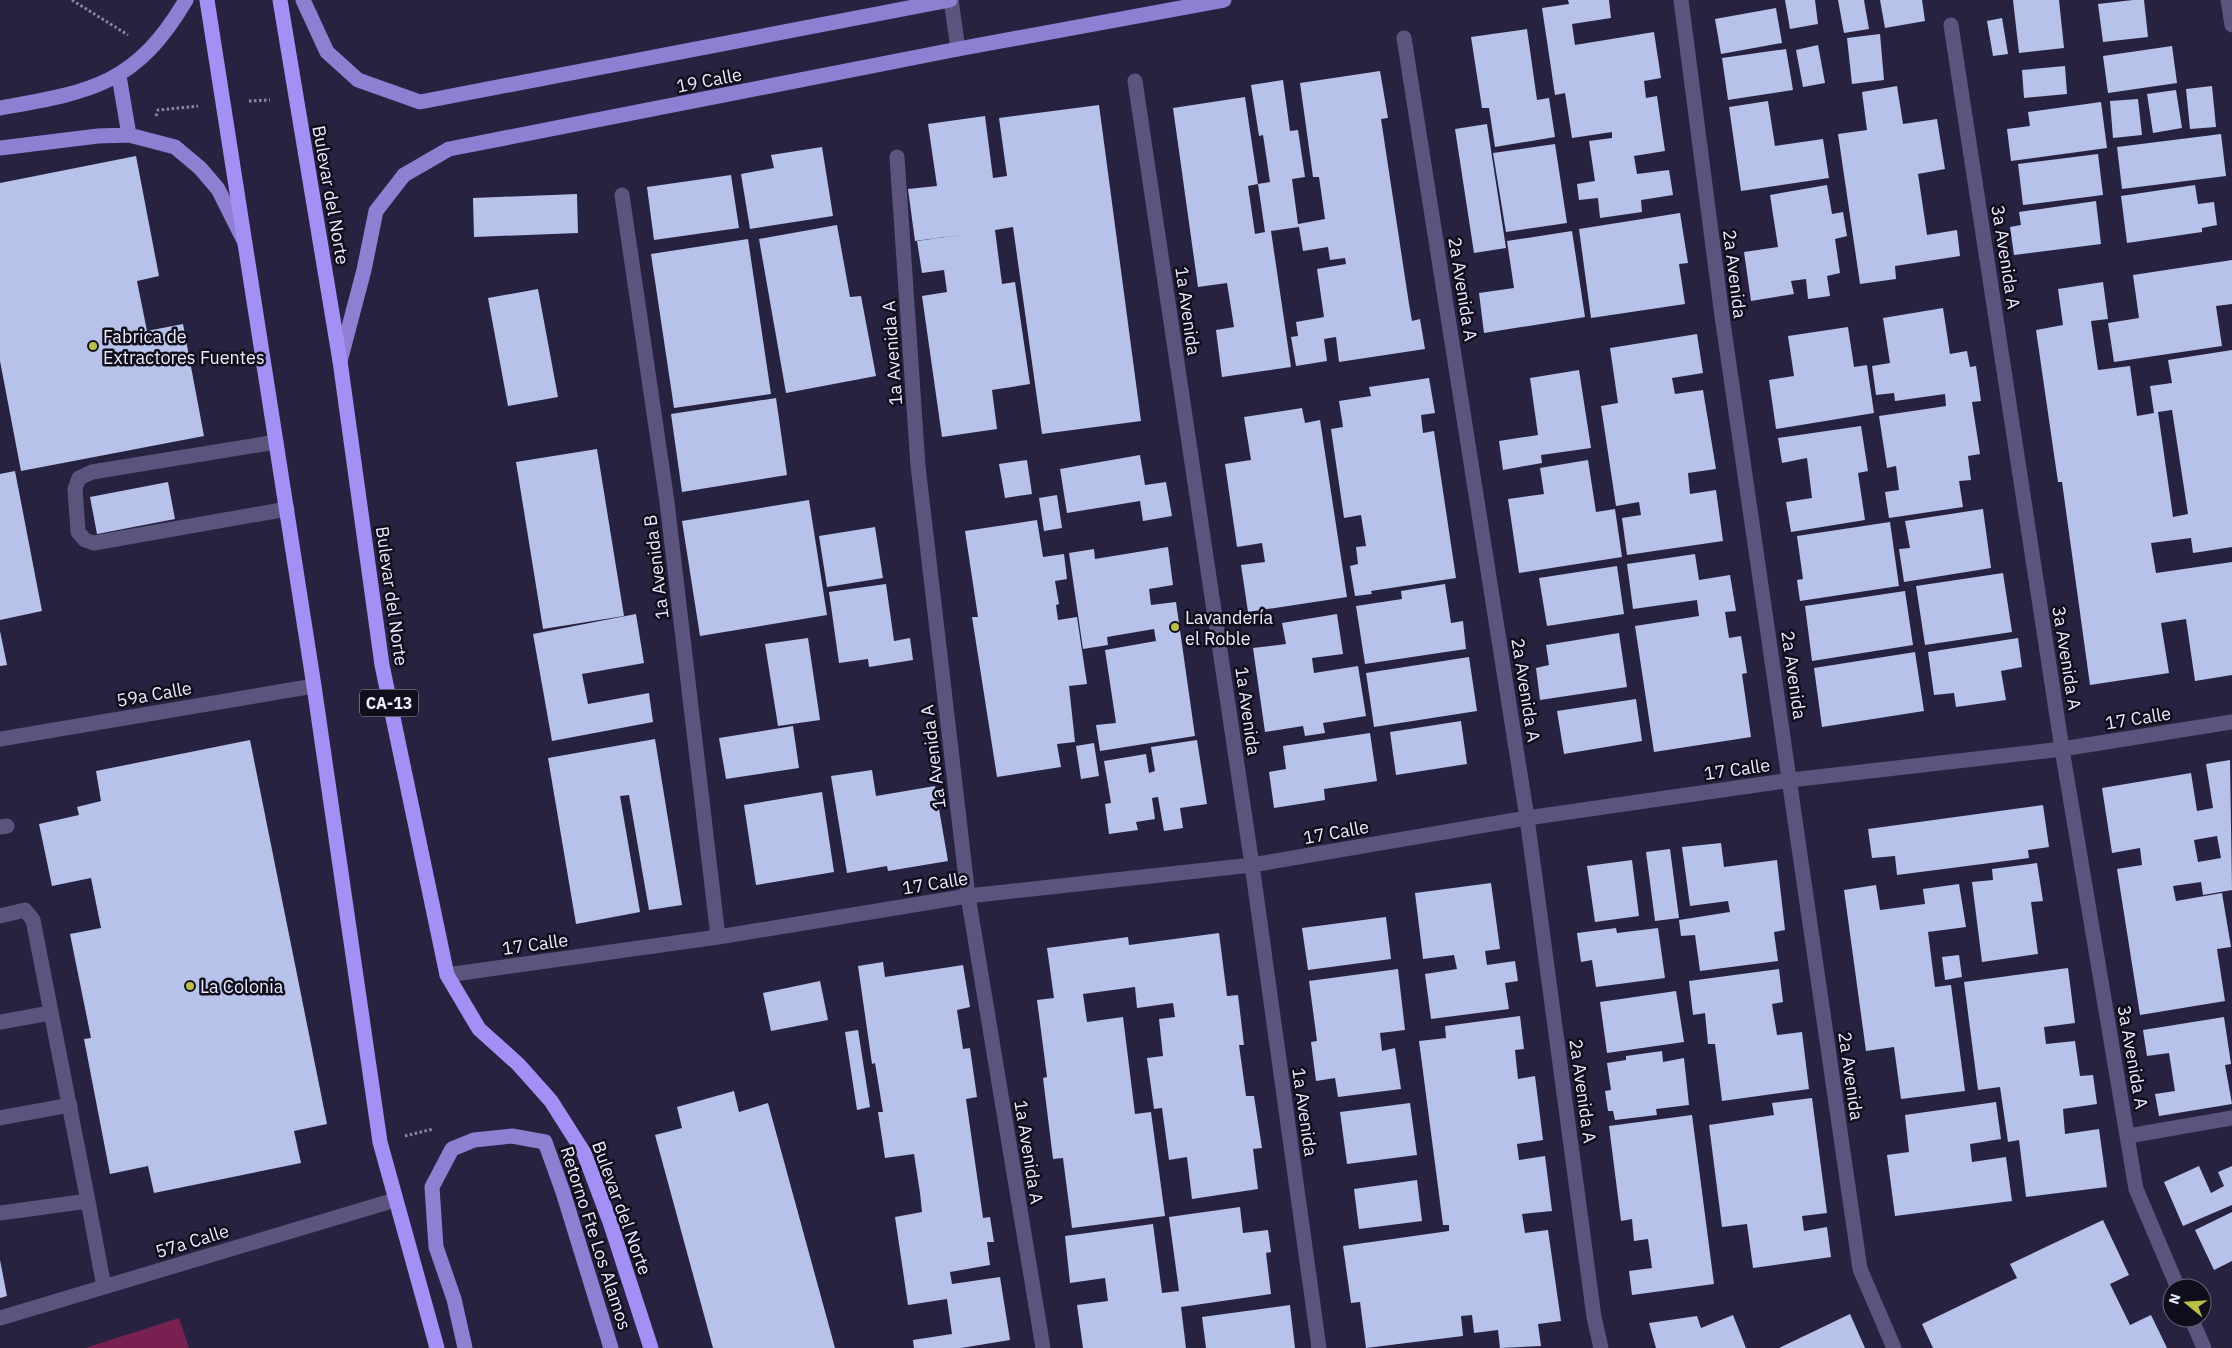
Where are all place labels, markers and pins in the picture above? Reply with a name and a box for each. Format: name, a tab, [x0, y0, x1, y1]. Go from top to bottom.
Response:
place label: Fabrica de Extractores Fuentes	[103, 325, 265, 369]
marker: Fabrica de Extractores Fuentes	[87, 340, 99, 352]
place label: Lavandería el Roble	[1185, 606, 1273, 650]
marker: Lavandería el Roble	[1169, 621, 1181, 633]
place label: La Colonia	[200, 975, 284, 998]
marker: La Colonia	[184, 980, 196, 992]

